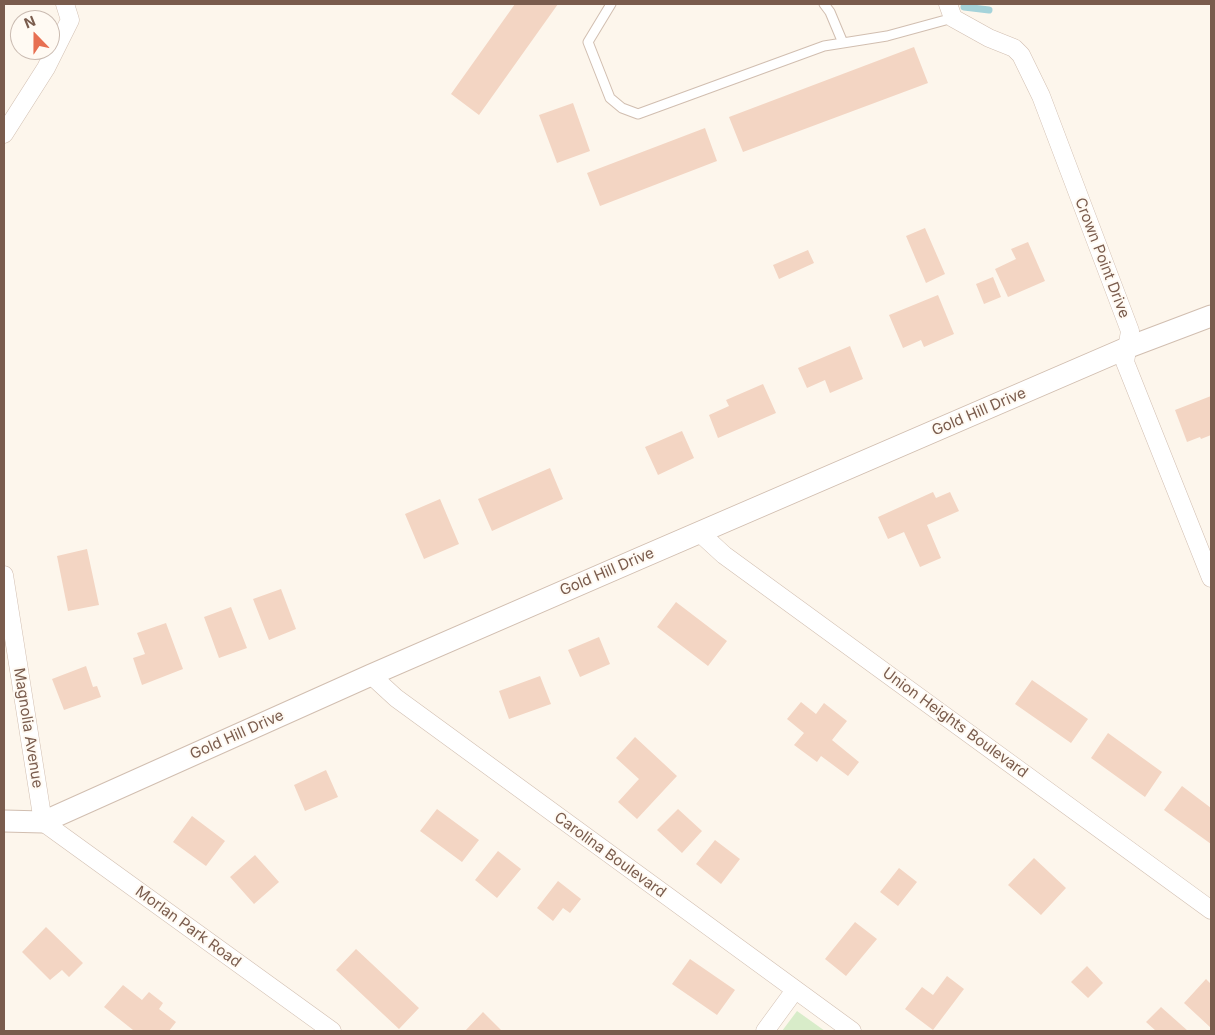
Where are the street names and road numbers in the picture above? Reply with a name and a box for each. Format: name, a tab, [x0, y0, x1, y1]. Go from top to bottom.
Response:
street label: Crown Point Drive	[1071, 195, 1133, 321]
street label: Gold Hill Drive	[929, 384, 1029, 440]
street label: Gold Hill Drive	[557, 544, 657, 600]
street label: Union Heights Boulevard	[879, 664, 1031, 782]
street label: Magnolia Avenue	[10, 667, 46, 789]
street label: Gold Hill Drive	[187, 706, 287, 764]
street label: Carolina Boulevard	[551, 808, 669, 902]
street label: Morlan Park Road	[132, 883, 244, 971]

